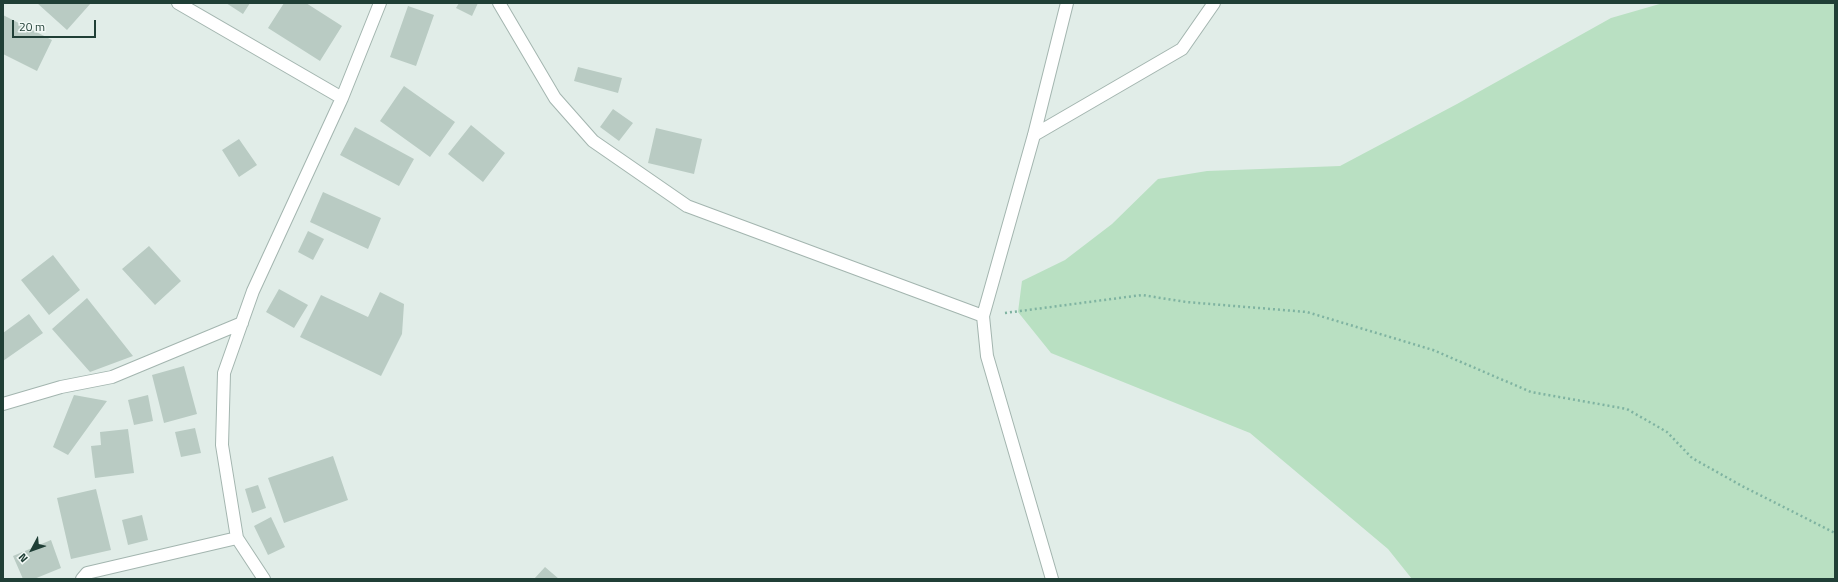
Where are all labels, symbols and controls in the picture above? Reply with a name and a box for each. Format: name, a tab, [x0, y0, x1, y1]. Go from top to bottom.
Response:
scale bar	[14, 12, 98, 38]
text: 20 m	[19, 17, 45, 36]
north arrow	[12, 530, 52, 570]
text: N	[14, 550, 31, 566]

